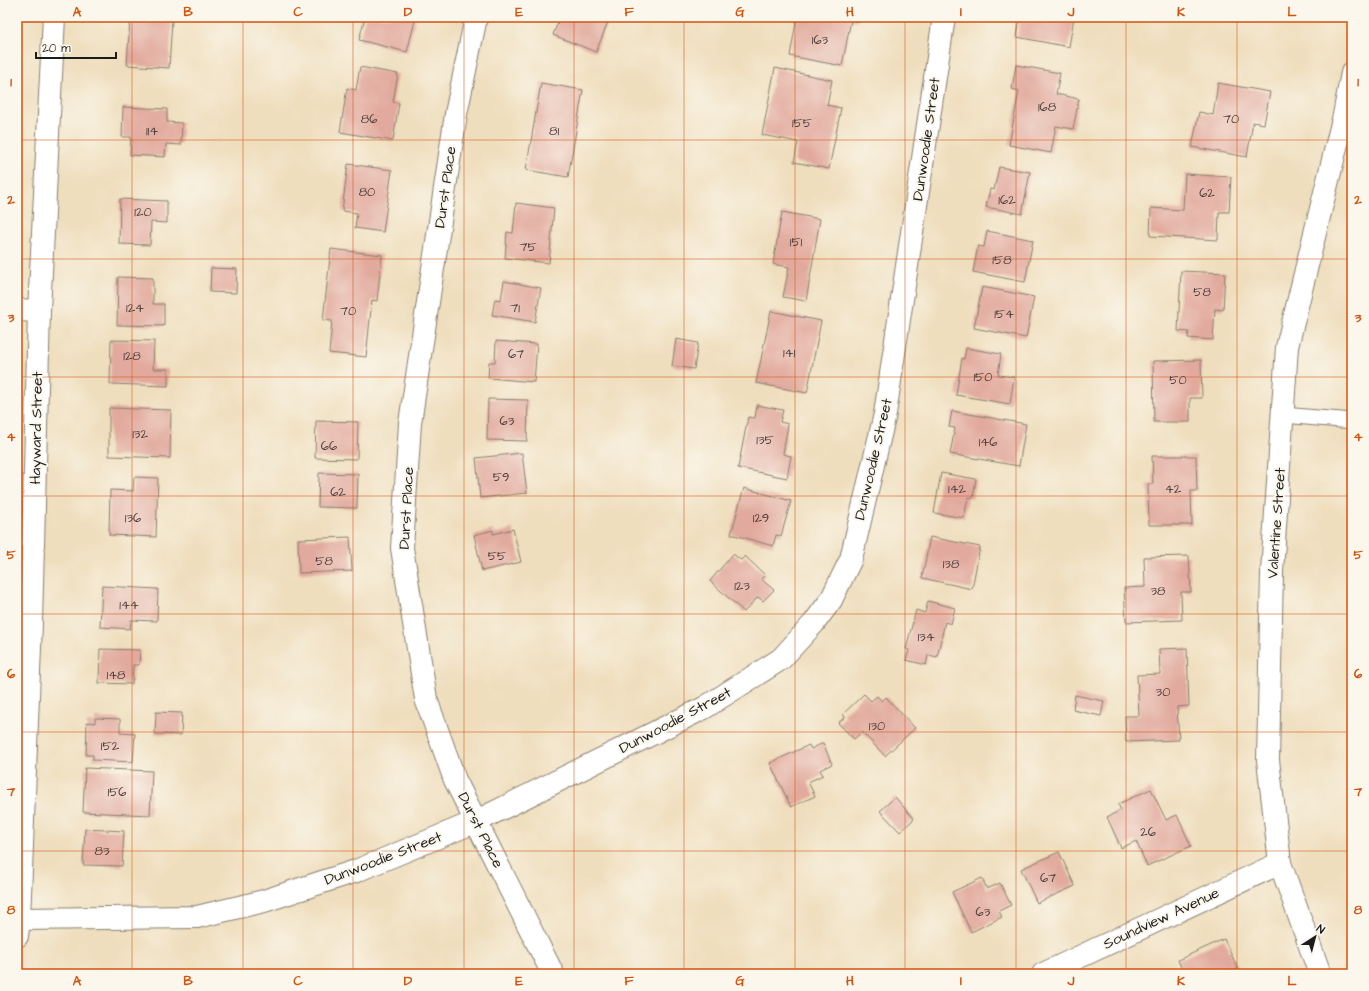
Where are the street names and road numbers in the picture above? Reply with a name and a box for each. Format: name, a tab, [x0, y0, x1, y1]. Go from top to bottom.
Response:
street label: Dunwoodie Street	[907, 76, 946, 202]
street label: Durst Place	[429, 145, 462, 229]
street label: Hayward Street	[25, 371, 49, 485]
street label: Dunwoodie Street	[849, 396, 898, 522]
street label: Durst Place	[394, 466, 419, 550]
street label: Valentine Street	[1262, 467, 1291, 579]
street label: Dunwoodie Street	[615, 682, 735, 759]
street label: Durst Place	[452, 789, 509, 872]
street label: Dunwoodie Street	[321, 826, 445, 891]
street label: Soundview Avenue	[1100, 882, 1223, 955]

